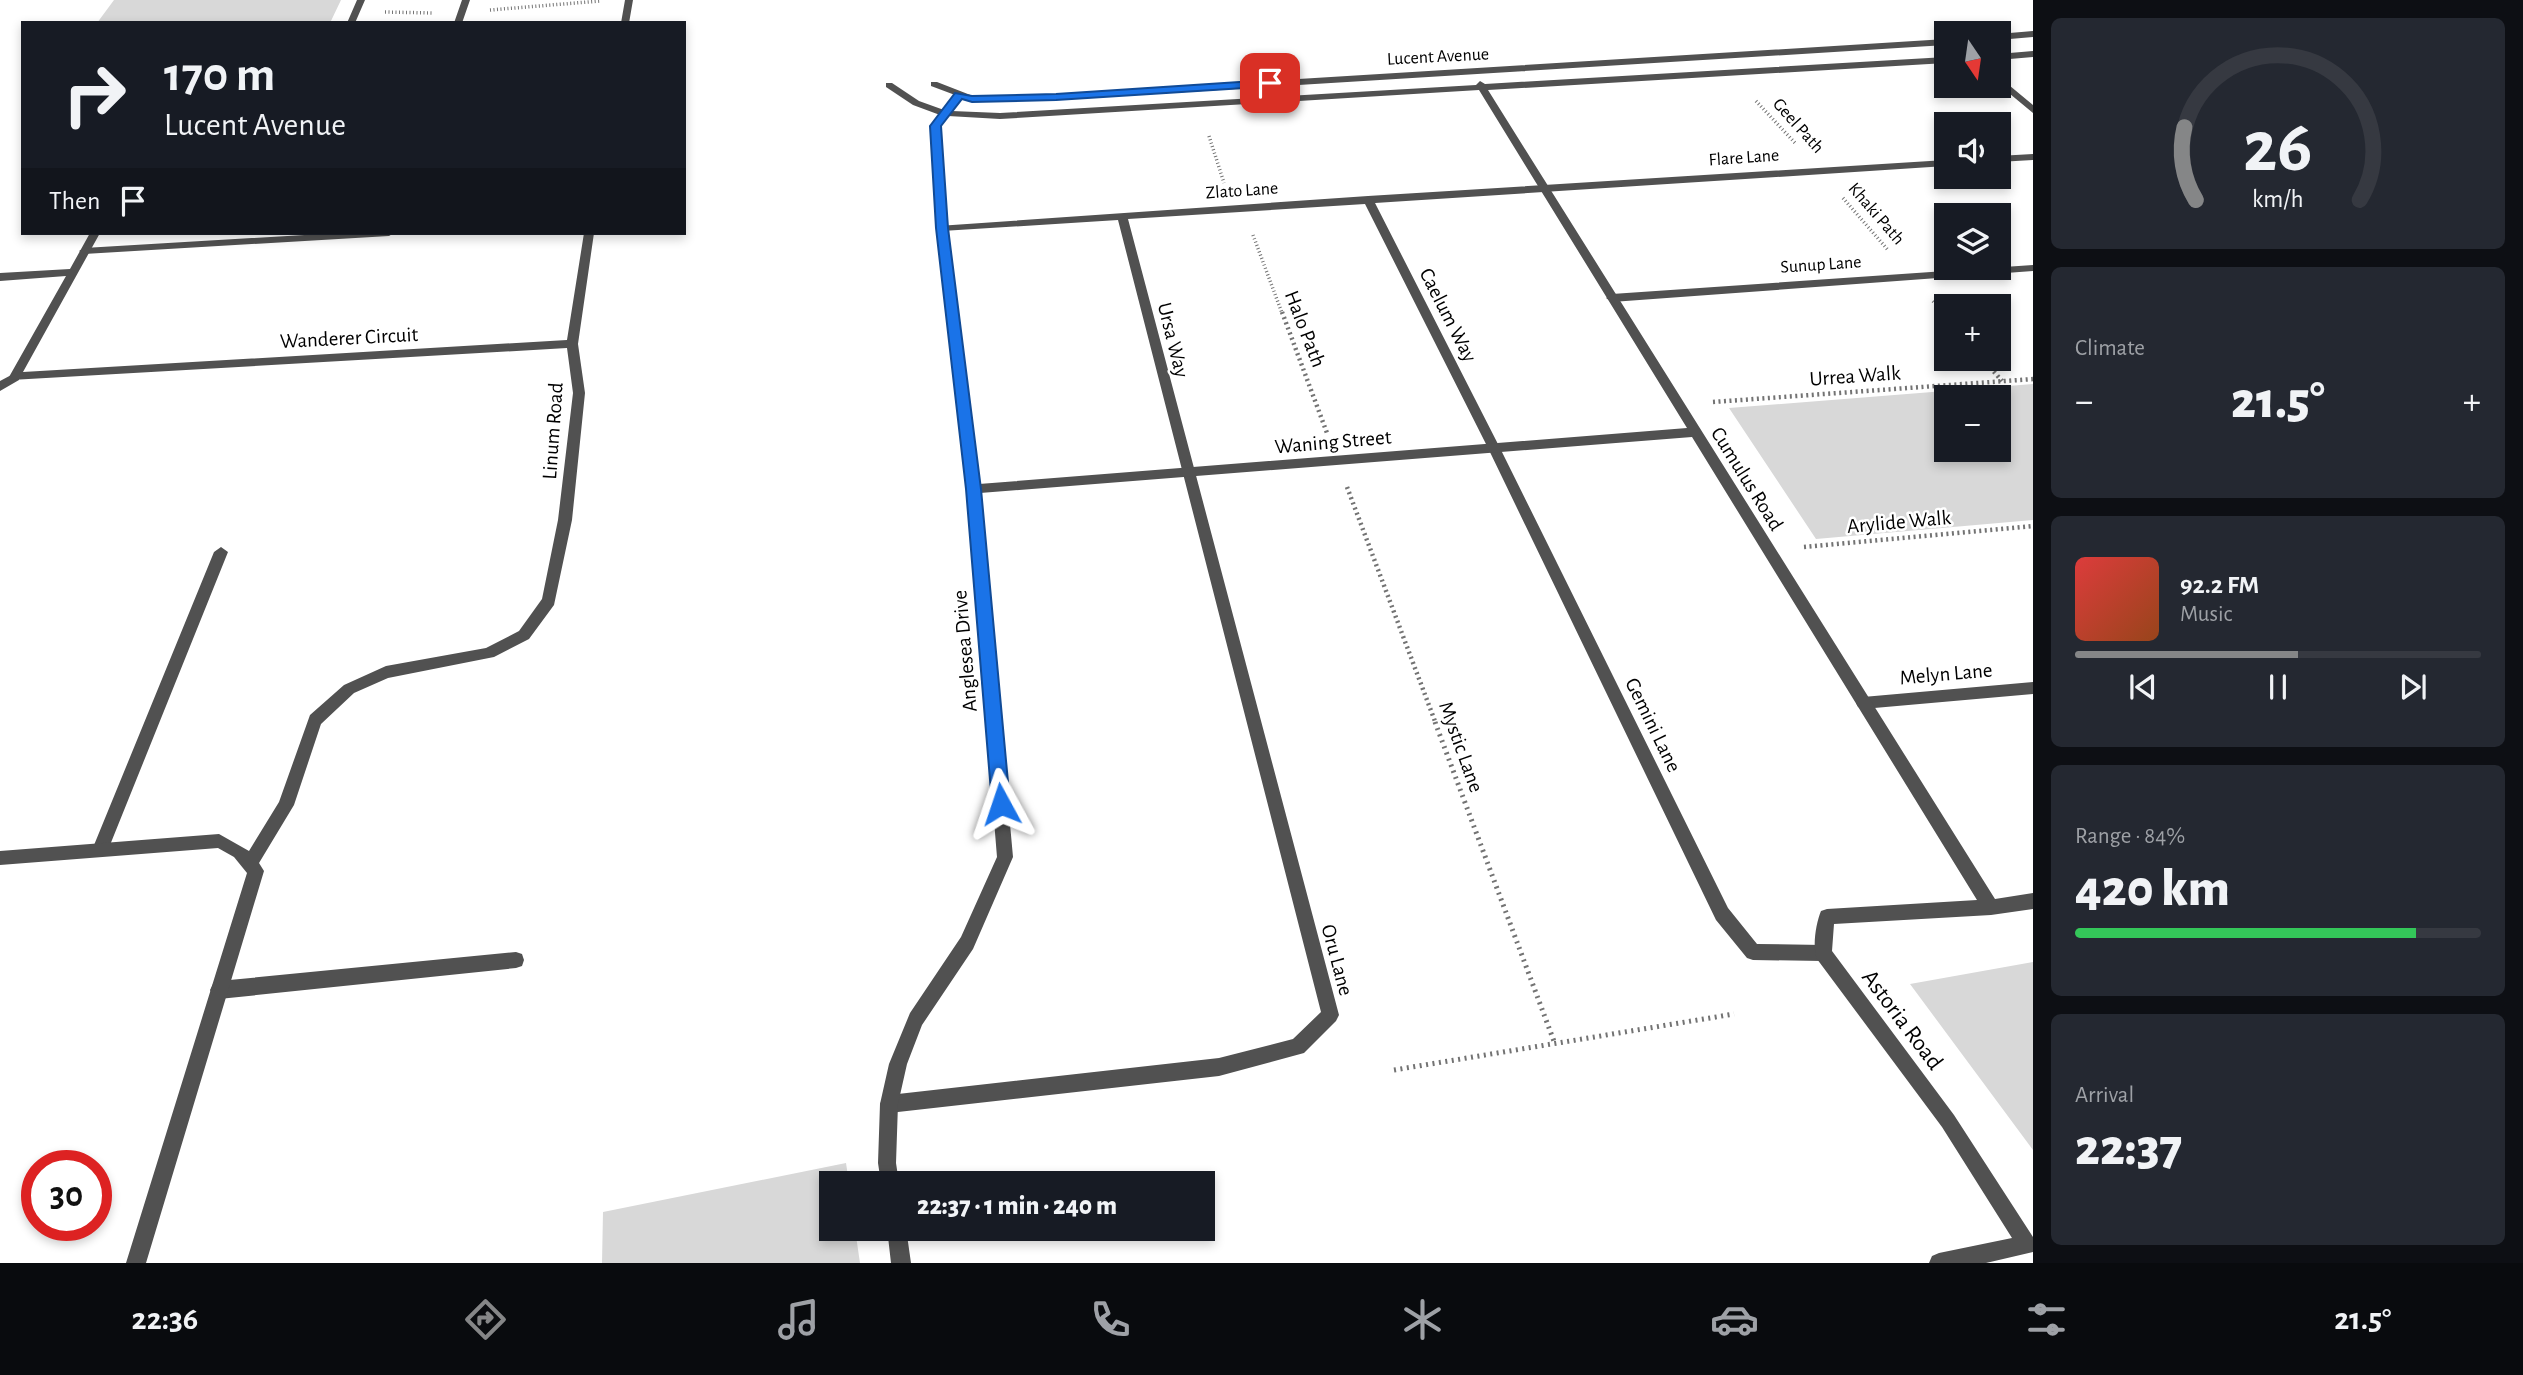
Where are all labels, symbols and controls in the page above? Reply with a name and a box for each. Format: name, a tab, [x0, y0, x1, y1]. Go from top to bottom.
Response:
north arrow	[1934, 21, 2011, 98]
map controls	[1934, 21, 2011, 462]
street label: Lucent Avenue	[1386, 45, 1490, 69]
icon: right	[49, 49, 140, 140]
text: 170 m	[164, 51, 275, 100]
pin	[1240, 53, 1300, 113]
icon: arrive	[1251, 64, 1289, 102]
street label: Geel Path	[1769, 95, 1827, 157]
text: Lucent Avenue	[164, 109, 346, 141]
button: sound	[1934, 112, 2011, 189]
text: 26	[2243, 112, 2313, 185]
street label: Flare Lane	[1708, 147, 1780, 169]
street label: Zlato Lane	[1205, 179, 1279, 203]
street label: Khaki Path	[1844, 180, 1908, 248]
icon: arrive	[114, 182, 152, 220]
text: km/h	[2252, 186, 2304, 211]
text: Then	[49, 188, 100, 214]
button: layers	[1934, 203, 2011, 280]
street label: Sunup Lane	[1780, 253, 1862, 277]
street label: Caelum Way	[1415, 265, 1481, 365]
street label: Halo Path	[1281, 288, 1329, 370]
button: +	[1934, 294, 2011, 371]
street label: Ursa Way	[1154, 300, 1192, 380]
street label: Wanderer Circuit	[279, 324, 419, 352]
text: Climate	[2075, 337, 2145, 360]
street label: Urrea Walk	[1809, 362, 1902, 390]
text: 21.5°	[2231, 375, 2325, 427]
street label: Linum Road	[539, 382, 567, 480]
text: −	[2075, 383, 2093, 421]
text: +	[2463, 383, 2481, 421]
button: −	[1934, 385, 2011, 462]
street label: Cumulus Road	[1707, 424, 1787, 535]
street label: Waning Street	[1274, 426, 1392, 458]
street label: Arylide Walk	[1846, 507, 1952, 537]
text: 92.2 FM	[2180, 572, 2259, 598]
street label: Anglesea Drive	[949, 589, 981, 713]
text: Music	[2180, 603, 2232, 626]
street label: Melyn Lane	[1899, 659, 1993, 689]
icon: previous	[2124, 668, 2162, 706]
icon: pause	[2259, 668, 2297, 706]
icon: next	[2394, 668, 2432, 706]
street label: Gemini Lane	[1621, 675, 1685, 775]
street label: Mystic Lane	[1435, 699, 1487, 795]
position arrow	[964, 767, 1038, 841]
text: Range · 84%	[2075, 825, 2185, 848]
text: 420 km	[2075, 863, 2230, 915]
street label: Oru Lane	[1317, 922, 1357, 998]
street label: Astoria Road	[1857, 966, 1947, 1074]
text: Arrival	[2075, 1084, 2134, 1107]
text: 22:37	[2075, 1122, 2182, 1174]
speed limit sign: 30	[21, 1150, 112, 1241]
text: 22:37 · 1 min · 240 m	[917, 1193, 1117, 1219]
icon: directions	[461, 1295, 510, 1344]
icon: music	[774, 1295, 823, 1344]
icon: phone	[1086, 1295, 1135, 1344]
icon: climate	[1398, 1295, 1447, 1344]
icon: car	[1710, 1295, 1759, 1344]
icon: filters	[2022, 1295, 2071, 1344]
text: 22:36	[132, 1303, 198, 1335]
text: 21.5°	[2334, 1303, 2391, 1335]

